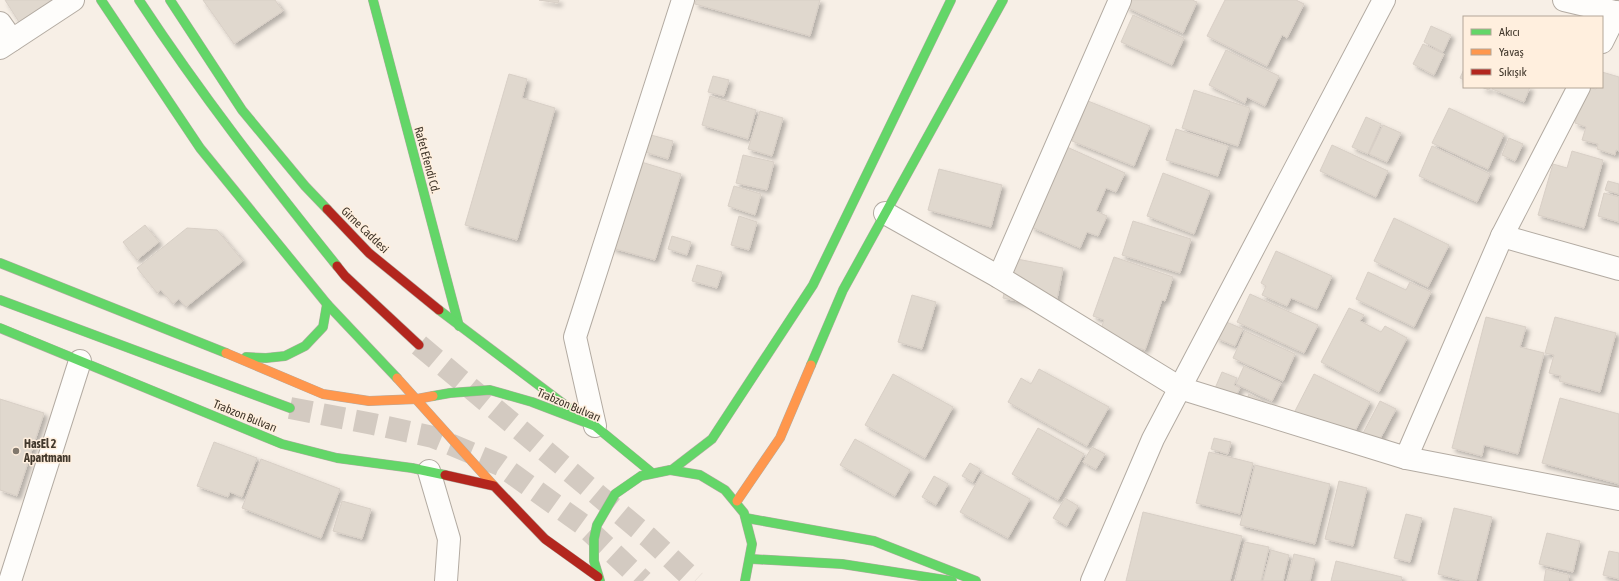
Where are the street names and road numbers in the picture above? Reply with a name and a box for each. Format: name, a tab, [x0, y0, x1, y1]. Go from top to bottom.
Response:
street label: Rafet Efendi Cd.	[411, 125, 443, 195]
street label: Girne Caddesi	[338, 204, 392, 256]
street label: Trabzon Bulvarı	[535, 385, 603, 425]
street label: Trabzon Bulvarı	[211, 397, 279, 435]

